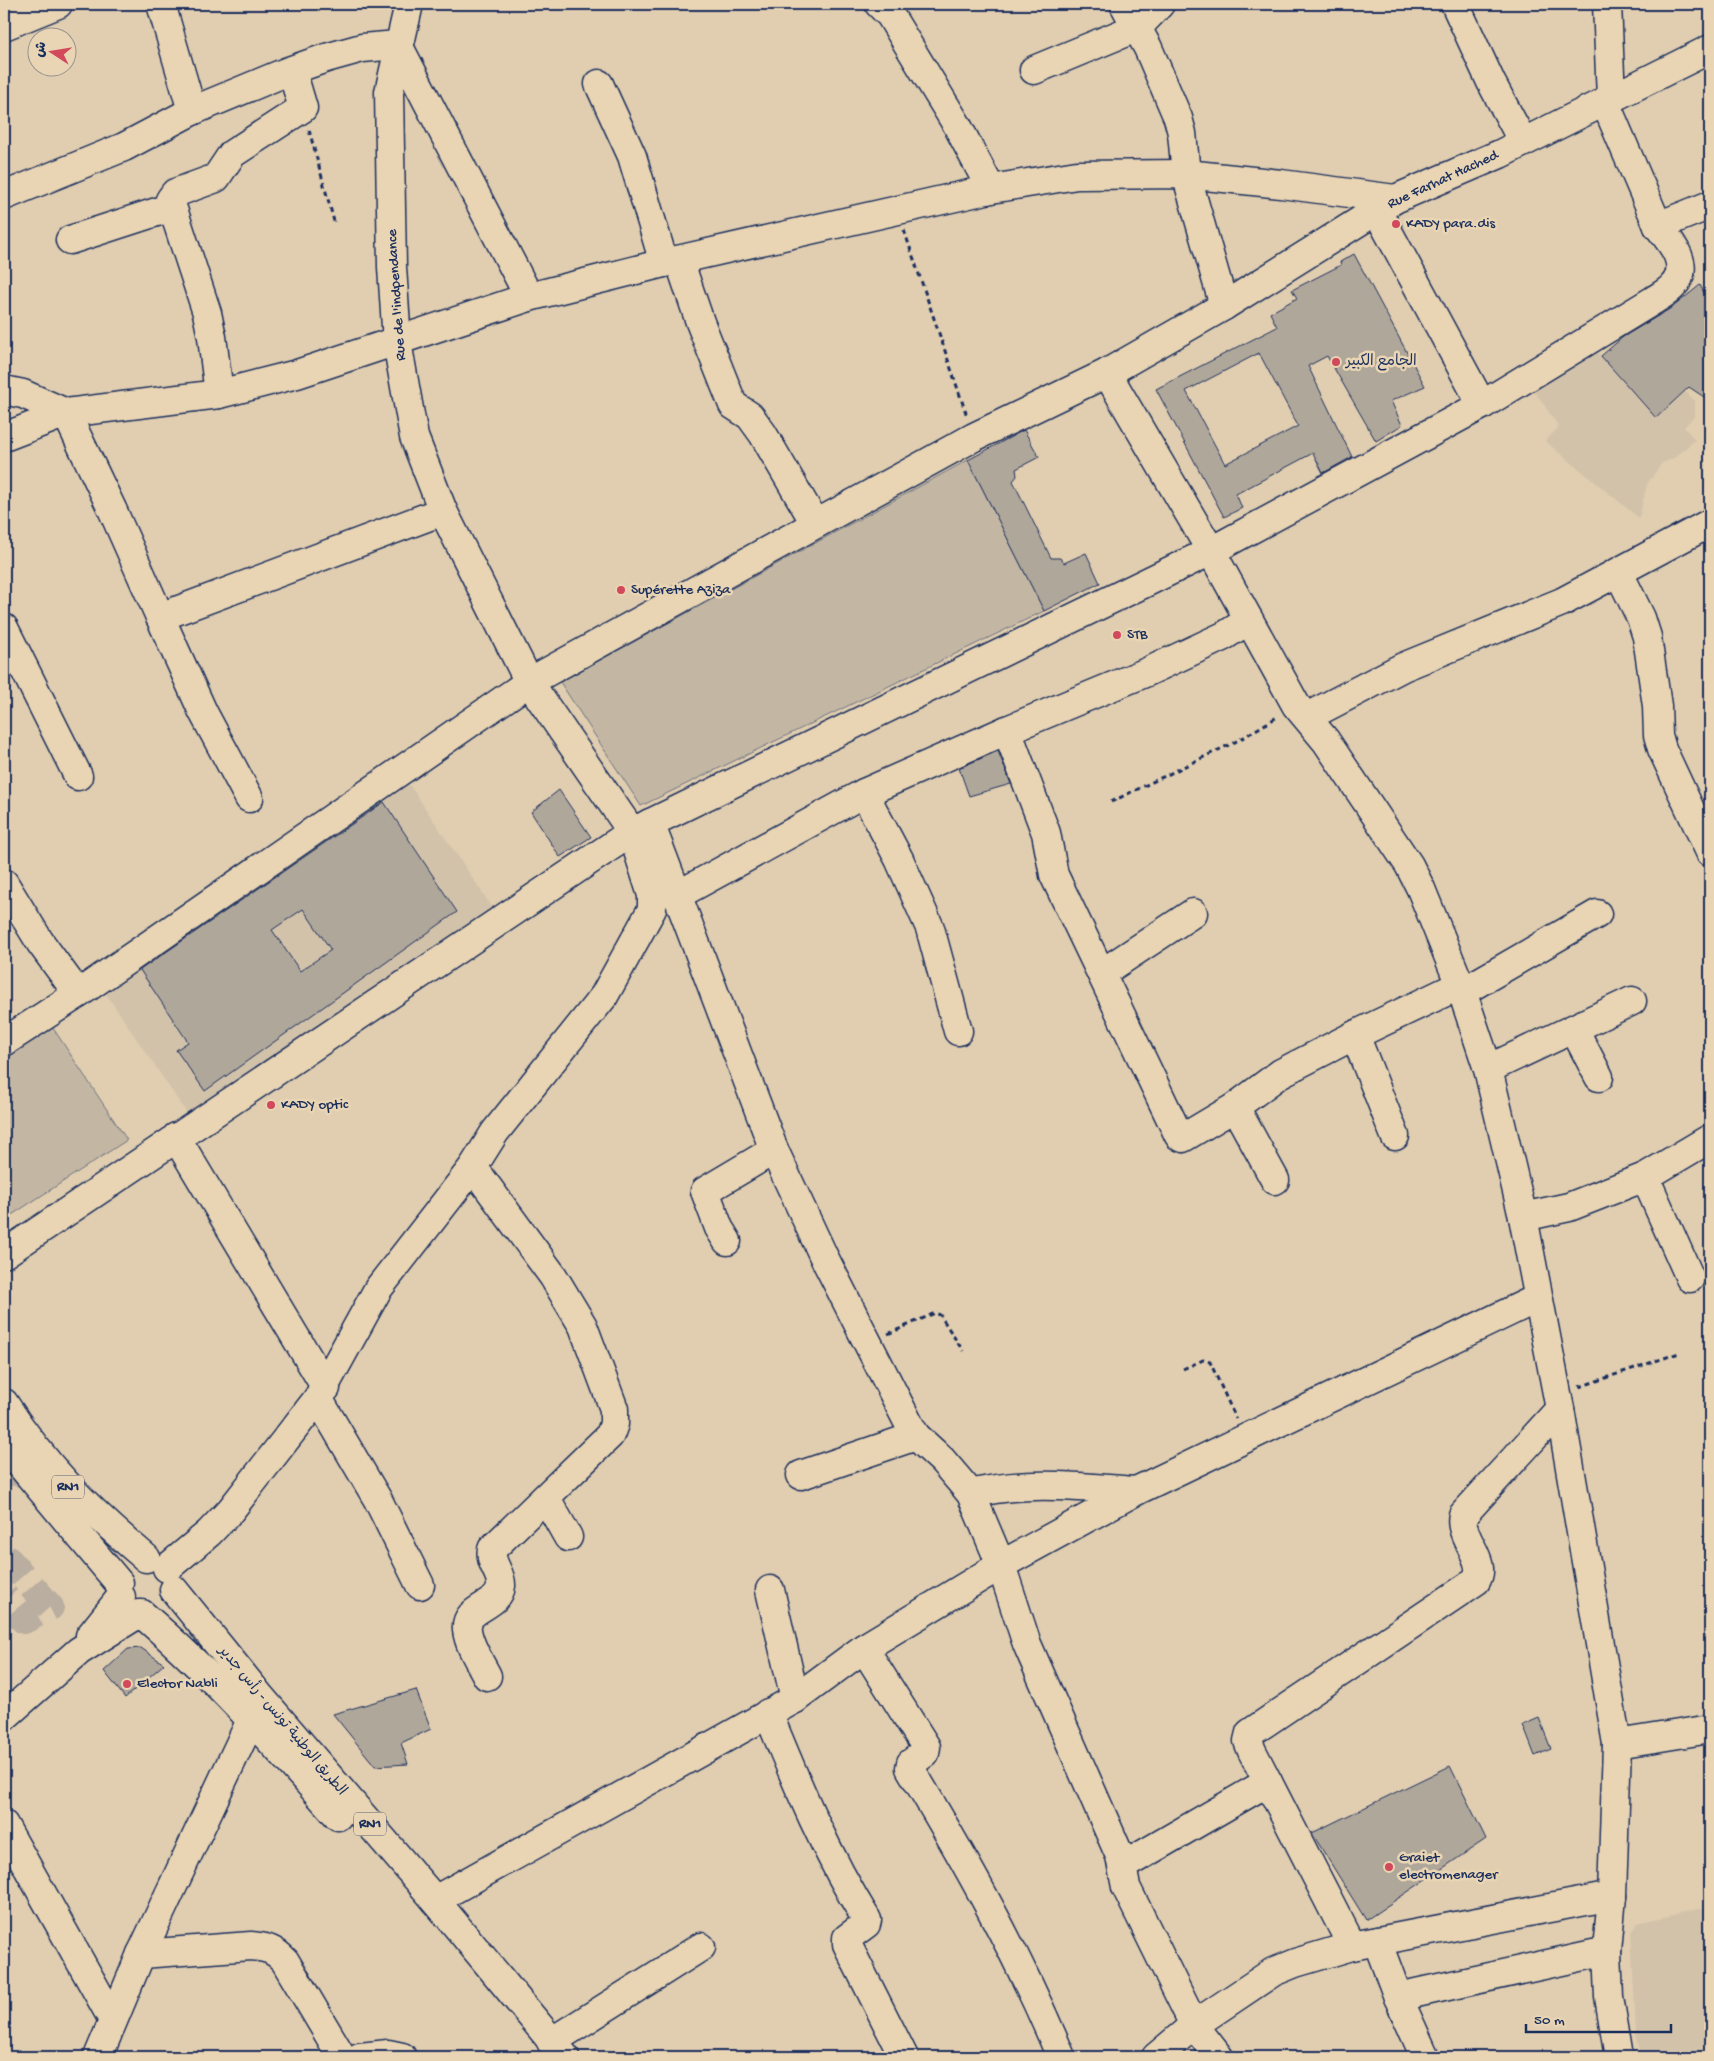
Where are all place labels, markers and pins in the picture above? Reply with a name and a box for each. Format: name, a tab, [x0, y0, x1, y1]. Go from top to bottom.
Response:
place label: KADY para.dis	[1406, 215, 1495, 233]
marker: KADY para.dis	[1390, 218, 1402, 230]
place label: الجامع الكبير	[1344, 353, 1417, 371]
marker: الجامع الكبير	[1330, 356, 1342, 368]
place label: Supérette Aziza	[631, 581, 731, 599]
marker: Supérette Aziza	[615, 584, 627, 596]
place label: STB	[1127, 626, 1148, 644]
marker: STB	[1111, 629, 1123, 641]
place label: KADY optic	[281, 1096, 349, 1114]
marker: KADY optic	[265, 1099, 277, 1111]
place label: Elector Nabli	[137, 1675, 218, 1693]
marker: Elector Nabli	[121, 1678, 133, 1690]
place label: Graiet electromenager	[1399, 1849, 1499, 1884]
marker: Graiet electromenager	[1383, 1861, 1395, 1873]

